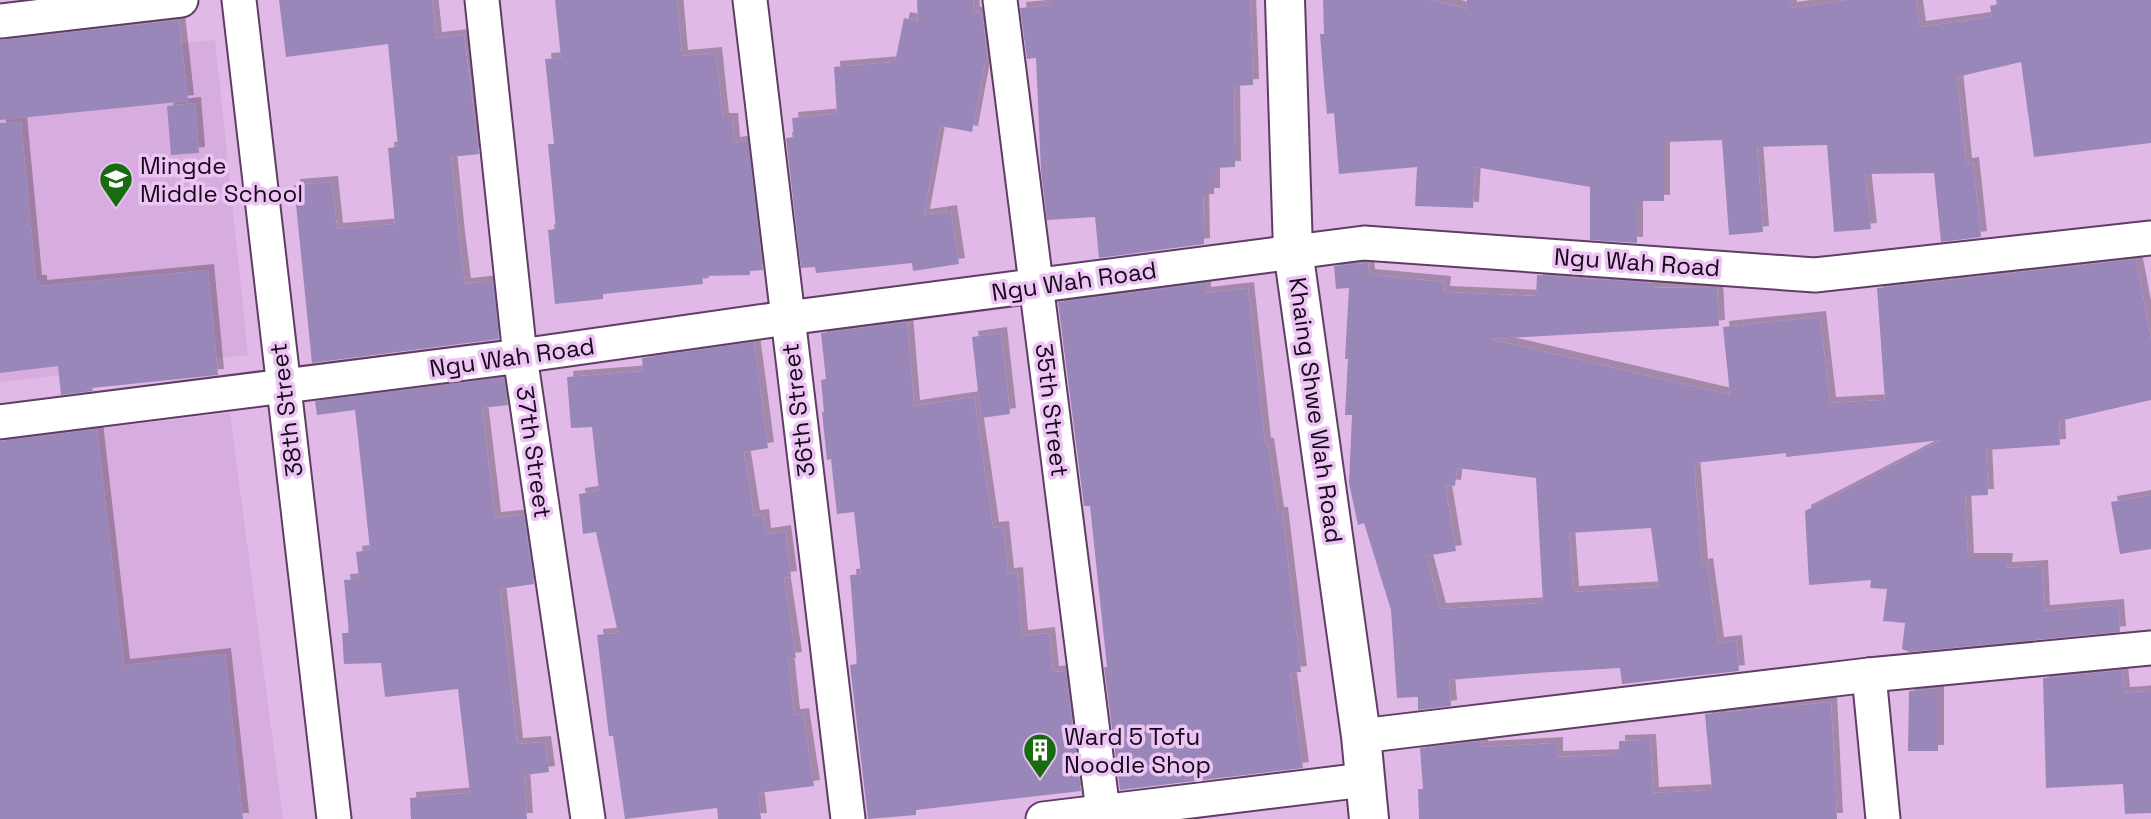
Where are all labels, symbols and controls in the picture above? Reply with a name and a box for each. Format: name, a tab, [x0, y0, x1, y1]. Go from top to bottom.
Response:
place label: Mingde Middle School	[140, 150, 303, 209]
school or university icon: Mingde Middle School	[97, 160, 135, 209]
street label: Ngu Wah Road	[1553, 241, 1721, 283]
street label: Ngu Wah Road	[989, 254, 1159, 308]
street label: Khaing Shwe Wah Road	[1282, 275, 1350, 545]
street label: Ngu Wah Road	[427, 330, 597, 384]
street label: 38th Street	[262, 341, 310, 479]
street label: 36th Street	[774, 341, 822, 479]
street label: 35th Street	[1028, 342, 1076, 478]
street label: 37th Street	[509, 384, 559, 520]
place label: Ward 5 Tofu Noodle Shop	[1064, 721, 1211, 780]
building icon: Ward 5 Tofu Noodle Shop	[1021, 731, 1059, 780]

